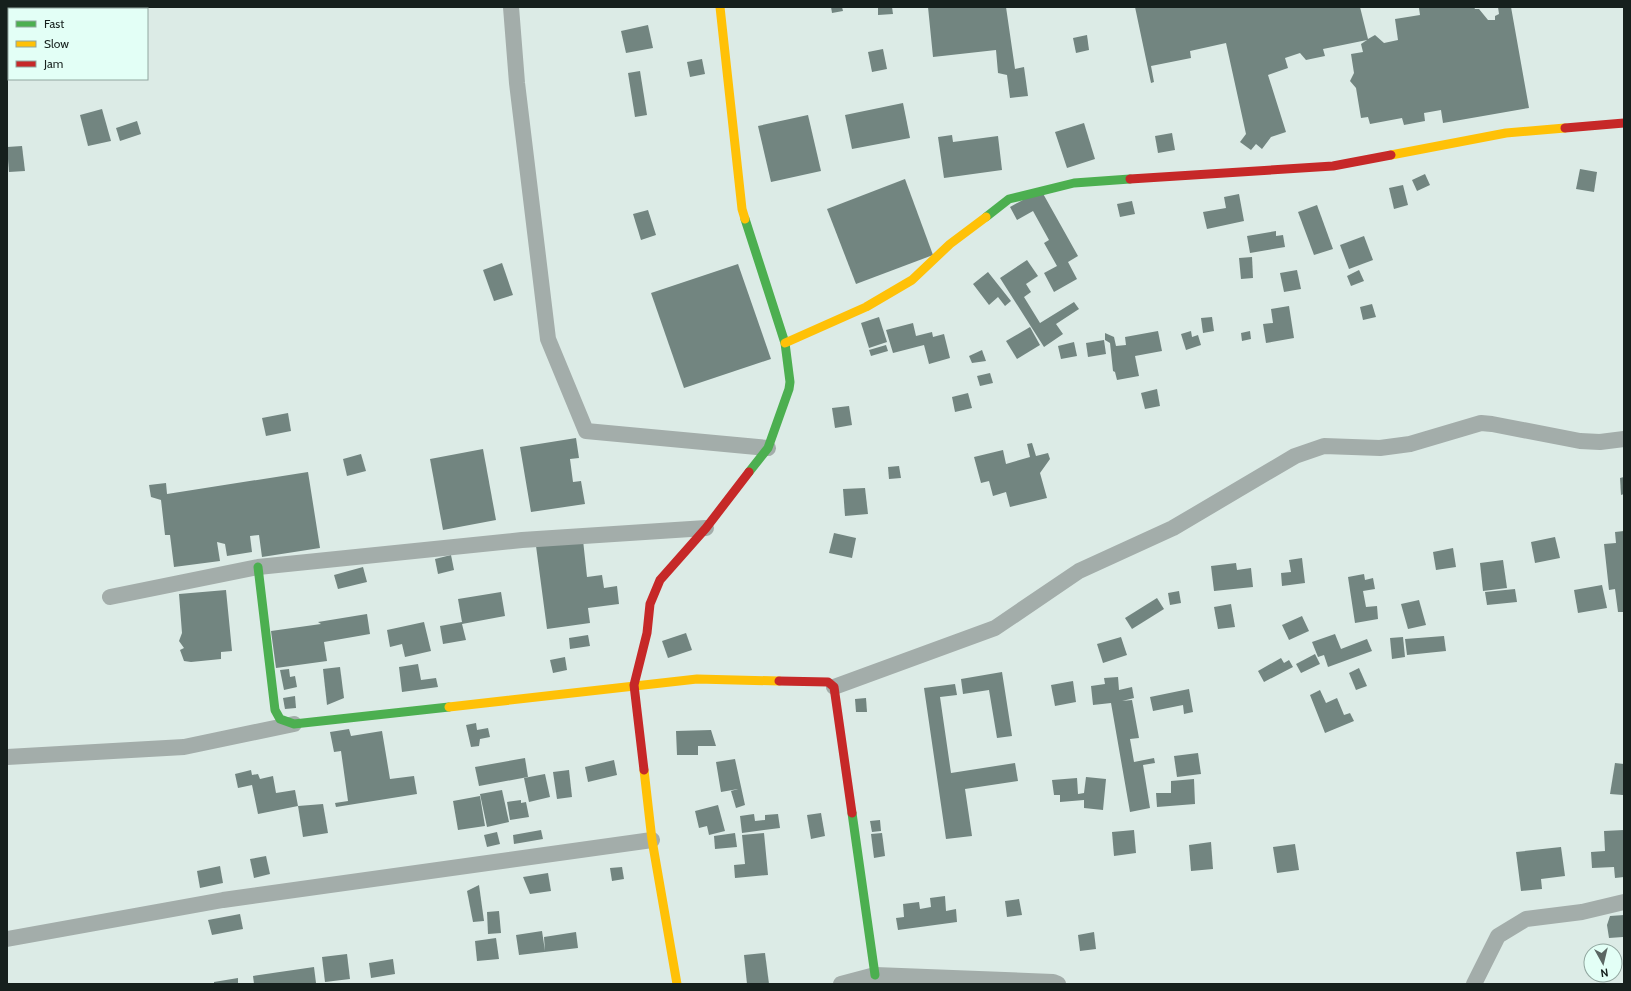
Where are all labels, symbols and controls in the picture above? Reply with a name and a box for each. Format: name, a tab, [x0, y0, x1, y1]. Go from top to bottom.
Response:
legend	[8, 8, 148, 80]
text: Fast	[44, 16, 64, 31]
text: Slow	[44, 36, 69, 51]
text: Jam	[43, 56, 63, 71]
north arrow	[1583, 943, 1623, 983]
text: N	[1600, 965, 1609, 980]

